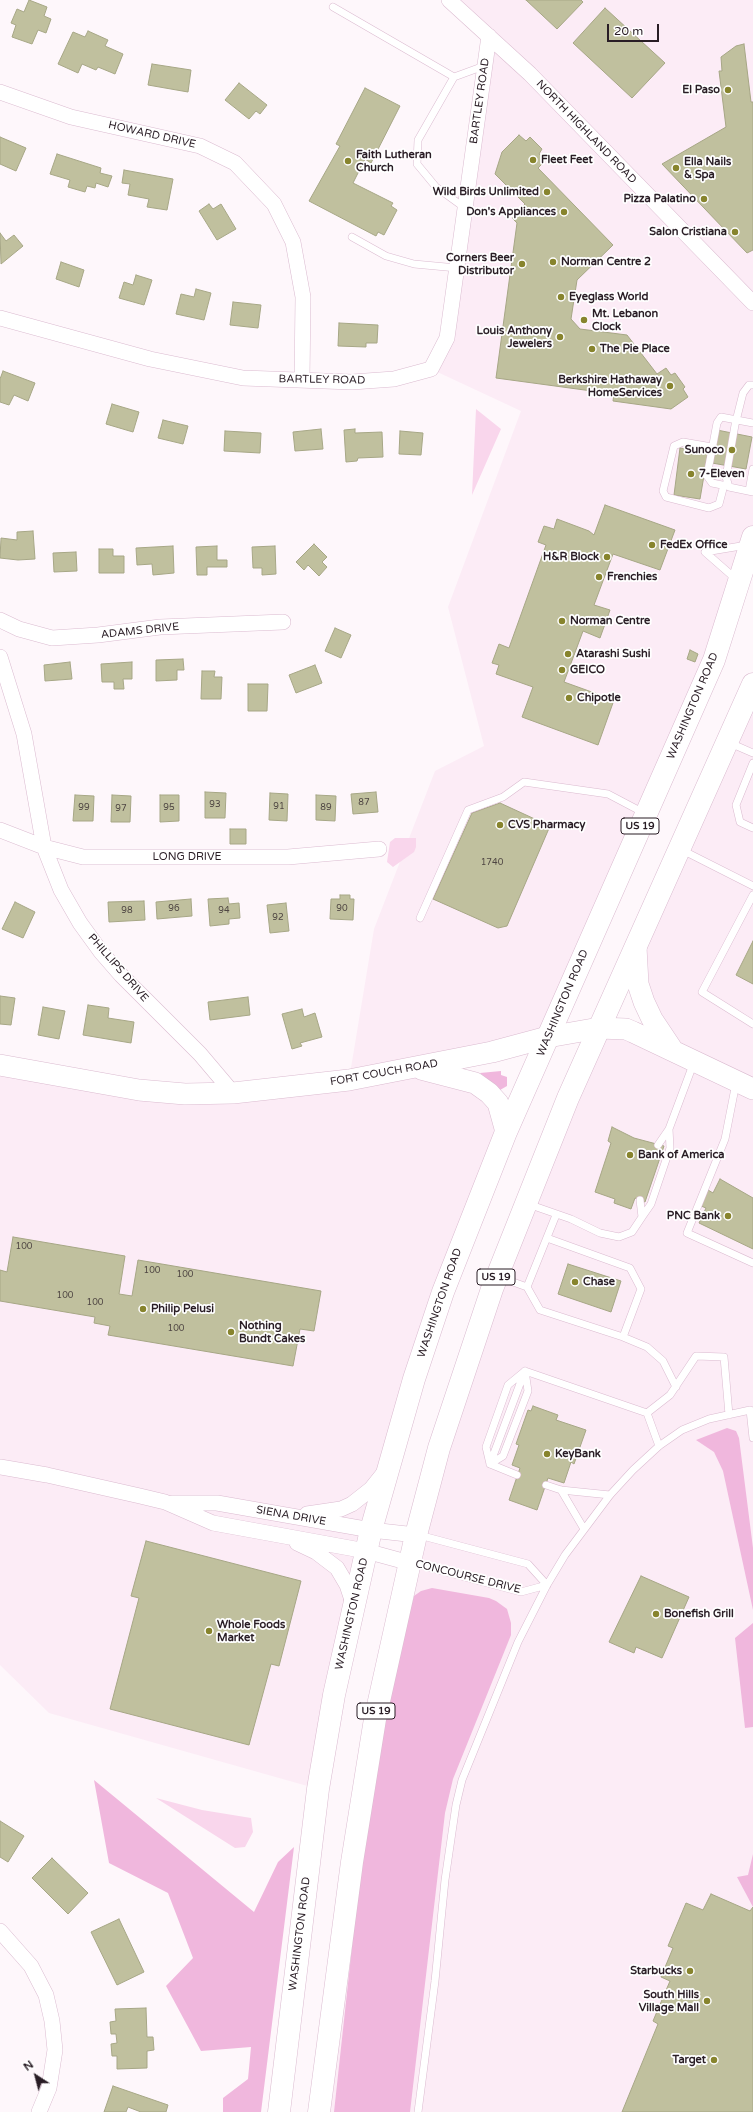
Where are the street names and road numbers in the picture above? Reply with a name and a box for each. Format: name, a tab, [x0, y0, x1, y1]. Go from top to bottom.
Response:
street label: BARTLEY ROAD	[467, 57, 493, 145]
street label: NORTH HIGHLAND ROAD	[533, 77, 639, 187]
street label: HOWARD DRIVE	[107, 119, 197, 151]
street label: BARTLEY ROAD	[279, 373, 365, 387]
street label: ADAMS DRIVE	[100, 620, 180, 642]
street label: WASHINGTON ROAD	[664, 651, 722, 761]
road number: US 19	[621, 818, 659, 834]
street label: LONG DRIVE	[152, 850, 222, 864]
street label: PHILLIPS DRIVE	[85, 931, 151, 1005]
street label: WASHINGTON ROAD	[534, 948, 592, 1058]
street label: FORT COUCH ROAD	[329, 1057, 439, 1089]
street label: WASHINGTON ROAD	[415, 1247, 465, 1359]
road number: US 19	[477, 1269, 515, 1285]
street label: SIENA DRIVE	[255, 1503, 327, 1529]
street label: WASHINGTON ROAD	[333, 1557, 371, 1671]
street label: CONCOURSE DRIVE	[414, 1558, 522, 1596]
road number: US 19	[357, 1703, 395, 1719]
street label: WASHINGTON ROAD	[286, 1876, 314, 1992]

